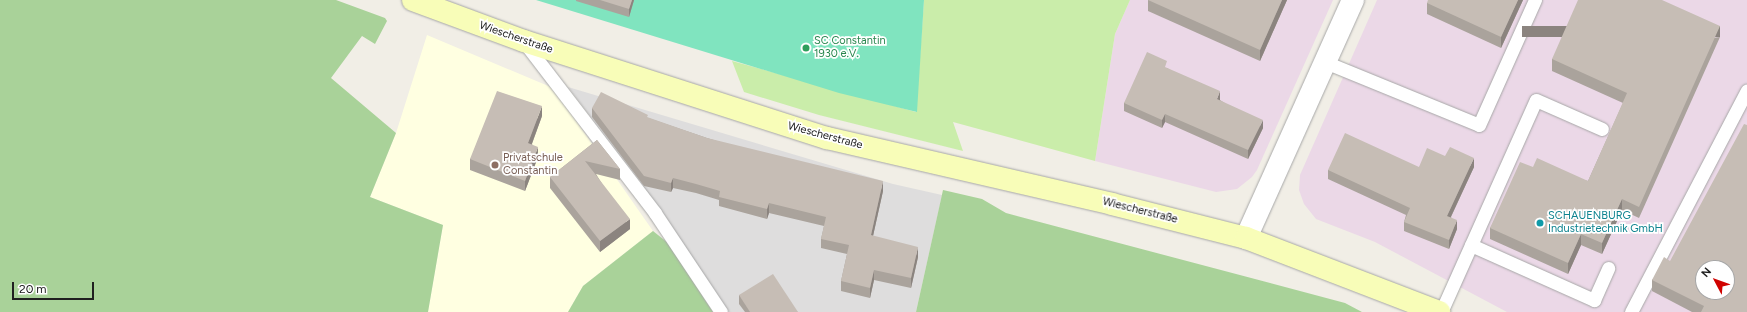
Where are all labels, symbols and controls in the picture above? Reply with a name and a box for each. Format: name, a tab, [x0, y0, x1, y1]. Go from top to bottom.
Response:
street label: Wiescherstraße	[478, 19, 554, 57]
place label: SC Constantin 1930 e.V.	[814, 35, 886, 61]
marker: SC Constantin 1930 e.V.	[801, 43, 811, 53]
street label: Wiescherstraße	[786, 120, 864, 152]
place label: Privatschule Constantin	[503, 152, 563, 178]
marker: Privatschule Constantin	[490, 160, 500, 170]
street label: Wiescherstraße	[1101, 195, 1179, 227]
place label: SCHAUENBURG Industrietechnik GmbH	[1548, 210, 1663, 236]
marker: SCHAUENBURG Industrietechnik GmbH	[1535, 218, 1545, 228]
north arrow	[1695, 260, 1735, 300]
text: N	[1699, 265, 1714, 280]
scale bar	[14, 274, 96, 300]
text: 20 m	[19, 282, 47, 296]

